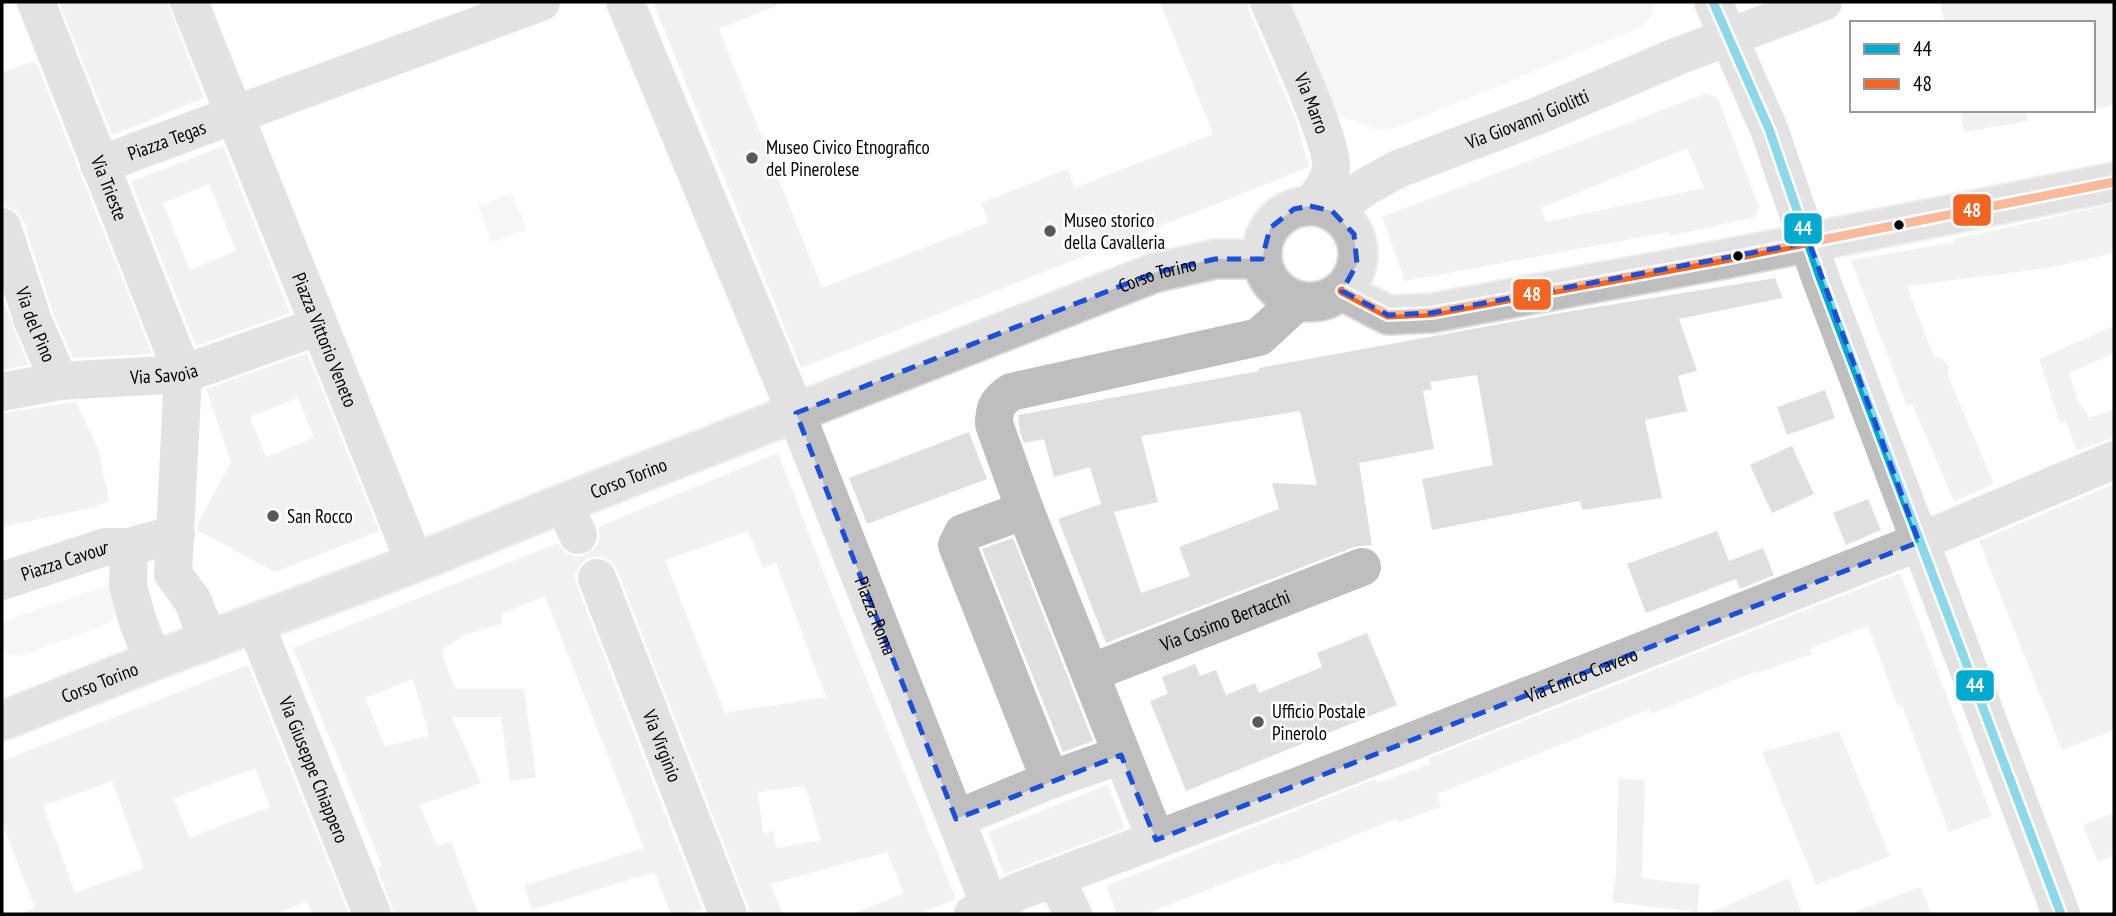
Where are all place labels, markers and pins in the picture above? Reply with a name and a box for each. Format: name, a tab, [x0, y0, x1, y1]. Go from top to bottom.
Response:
place label: Museo Civico Etnografico del Pinerolese	[766, 135, 930, 181]
marker: Museo Civico Etnografico del Pinerolese	[744, 150, 760, 166]
place label: Museo storico della Cavalleria	[1064, 208, 1165, 254]
unlabelled marker	[1892, 218, 1906, 232]
marker: Museo storico della Cavalleria	[1042, 223, 1058, 239]
unlabelled marker	[1731, 249, 1745, 263]
place label: San Rocco	[287, 504, 353, 528]
marker: San Rocco	[265, 508, 281, 524]
place label: Ufficio Postale Pinerolo	[1272, 699, 1366, 745]
marker: Ufficio Postale Pinerolo	[1250, 714, 1266, 730]

